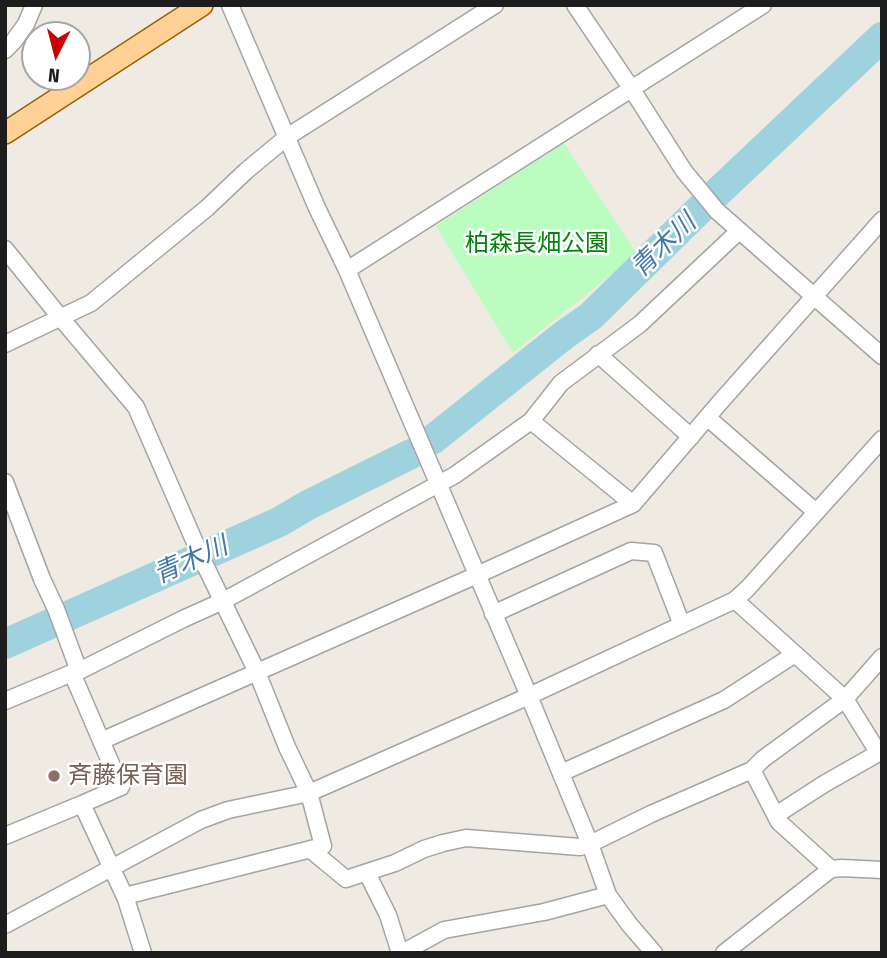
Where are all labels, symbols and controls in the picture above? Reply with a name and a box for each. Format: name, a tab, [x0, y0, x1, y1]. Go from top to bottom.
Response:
north arrow	[21, 21, 91, 91]
text: N	[47, 63, 61, 87]
water label: 青木川	[625, 208, 703, 284]
park label: 柏森長畑公園	[465, 230, 609, 258]
water label: 青木川	[149, 531, 233, 591]
place label: 斉藤保育園	[68, 762, 188, 790]
marker: 斉藤保育園	[46, 768, 62, 784]

